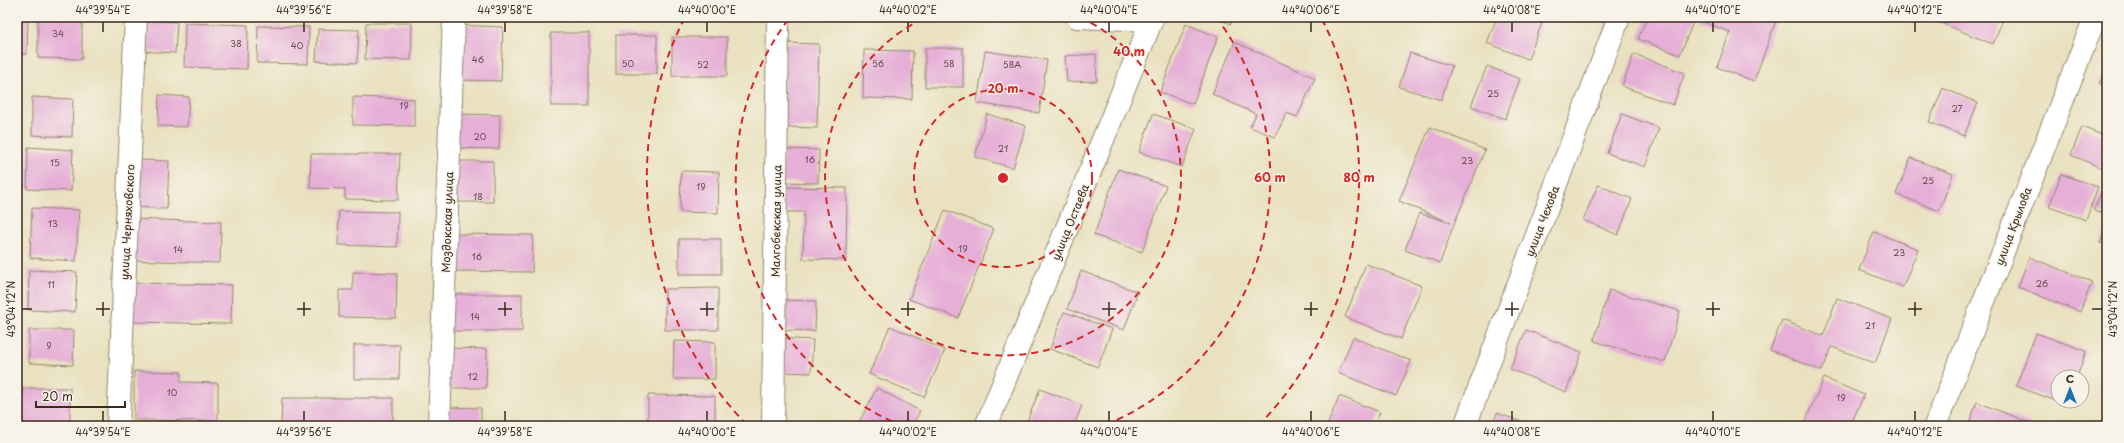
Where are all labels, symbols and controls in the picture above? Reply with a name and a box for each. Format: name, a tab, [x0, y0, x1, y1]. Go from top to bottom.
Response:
text: 44°39'54"E	[75, 2, 131, 17]
text: 44°39'56"E	[276, 2, 332, 17]
text: 44°39'58"E	[477, 2, 533, 17]
text: 44°40'00"E	[678, 2, 736, 17]
text: 44°40'02"E	[879, 2, 937, 17]
text: 44°40'04"E	[1080, 2, 1138, 17]
text: 44°40'06"E	[1282, 2, 1340, 17]
text: 44°40'08"E	[1483, 2, 1541, 17]
text: 44°40'10"E	[1685, 2, 1741, 17]
text: 44°40'12"E	[1887, 2, 1943, 17]
house number: 34	[52, 26, 64, 40]
house number: 38	[230, 36, 242, 50]
house number: 40	[291, 38, 304, 52]
text: 40 m	[1113, 42, 1145, 60]
house number: 46	[472, 52, 484, 66]
house number: 50	[622, 56, 635, 70]
house number: 56	[872, 56, 884, 70]
house number: 58	[943, 56, 955, 70]
house number: 52	[697, 57, 709, 71]
house number: 58А	[1003, 57, 1021, 71]
text: 20 m	[987, 79, 1019, 97]
house number: 25	[1487, 86, 1499, 100]
house number: 19	[399, 98, 409, 112]
house number: 27	[1951, 101, 1963, 115]
house number: 20	[474, 129, 487, 143]
house number: 21	[998, 141, 1008, 155]
house number: 16	[805, 152, 815, 166]
house number: 23	[1461, 153, 1473, 167]
house number: 15	[50, 155, 60, 169]
street label: улица Черняховского	[115, 164, 139, 280]
street label: Малгобекская улица	[767, 165, 785, 277]
text: 60 m	[1254, 168, 1286, 186]
text: 80 m	[1343, 168, 1375, 186]
street label: Моздокская улица	[437, 171, 457, 273]
centre of rings	[996, 171, 1010, 185]
house number: 25	[1922, 173, 1934, 187]
house number: 19	[696, 179, 706, 193]
street label: улица Остаева	[1047, 181, 1093, 263]
street label: улица Чехова	[1521, 183, 1563, 259]
street label: улица Крылова	[1990, 184, 2036, 268]
house number: 18	[473, 189, 483, 203]
house number: 13	[48, 216, 58, 230]
house number: 19	[958, 241, 968, 255]
house number: 14	[173, 242, 183, 256]
house number: 23	[1893, 245, 1905, 259]
house number: 16	[472, 249, 482, 263]
house number: 26	[2036, 276, 2048, 290]
house number: 11	[47, 277, 55, 291]
text: 43°04'12"N	[3, 281, 18, 337]
text: 43°04'12"N	[2105, 281, 2120, 337]
house number: 14	[470, 309, 480, 323]
house number: 21	[1865, 318, 1875, 332]
house number: 9	[46, 338, 52, 352]
house number: 12	[468, 369, 478, 383]
north arrow	[2050, 369, 2090, 409]
text: С	[2066, 370, 2074, 387]
scale bar	[36, 383, 125, 409]
house number: 10	[167, 385, 178, 399]
text: 20 m	[42, 387, 73, 405]
house number: 19	[1836, 390, 1846, 404]
text: 44°39'54"E	[75, 424, 131, 439]
text: 44°39'56"E	[276, 424, 332, 439]
text: 44°39'58"E	[477, 424, 533, 439]
text: 44°40'00"E	[678, 424, 736, 439]
text: 44°40'02"E	[879, 424, 937, 439]
text: 44°40'04"E	[1080, 424, 1138, 439]
text: 44°40'06"E	[1282, 424, 1340, 439]
text: 44°40'08"E	[1483, 424, 1541, 439]
text: 44°40'10"E	[1685, 424, 1741, 439]
text: 44°40'12"E	[1887, 424, 1943, 439]

